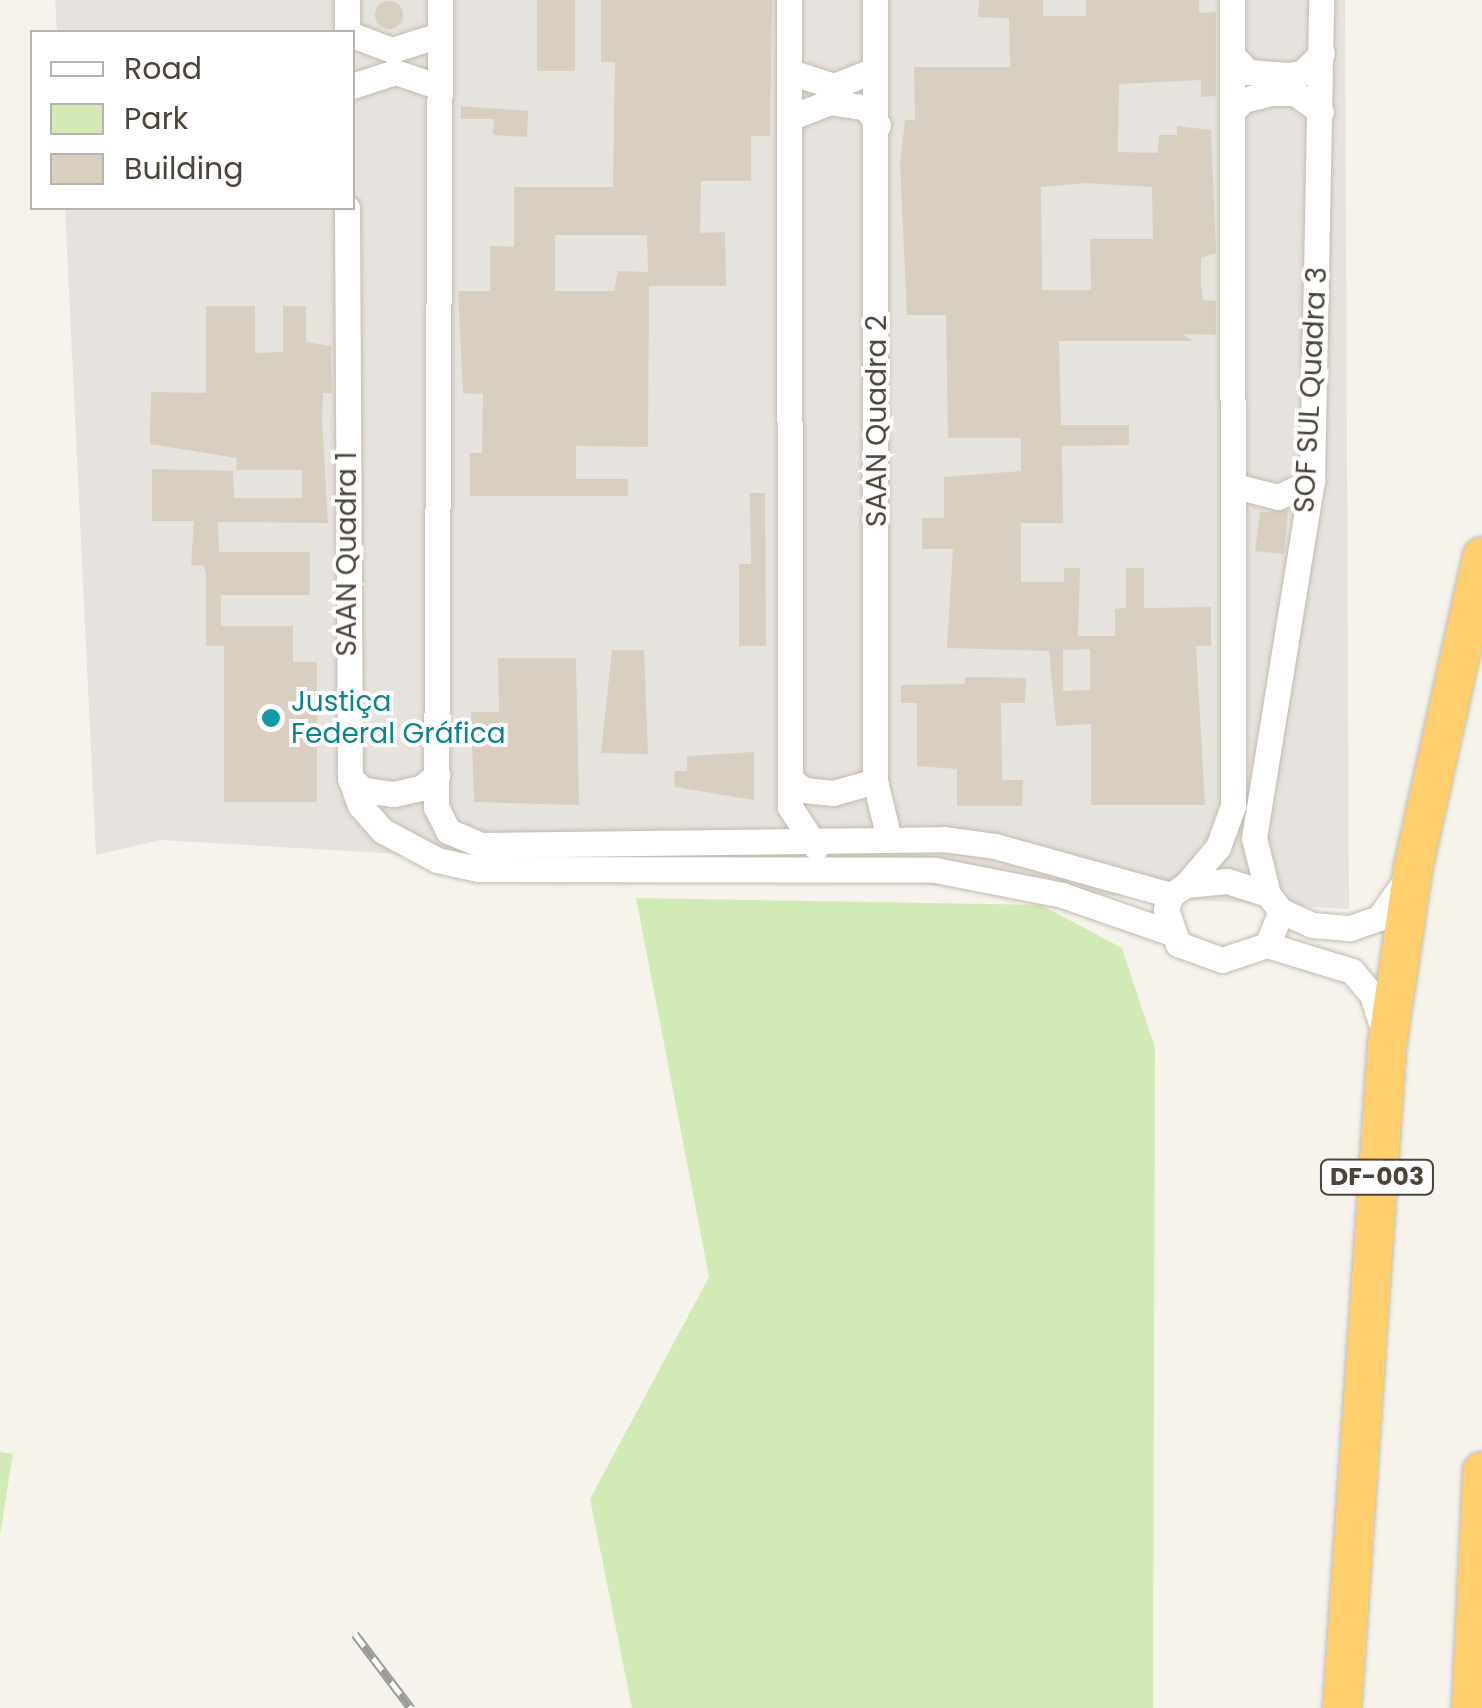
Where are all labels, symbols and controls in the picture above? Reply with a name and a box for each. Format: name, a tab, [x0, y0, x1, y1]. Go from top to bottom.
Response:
legend	[30, 30, 355, 210]
text: Road	[124, 47, 202, 90]
text: Park	[124, 97, 188, 140]
text: Building	[124, 147, 244, 190]
street label: SOF SUL Quadra 3	[1288, 266, 1334, 514]
street label: SAAN Quadra 2	[860, 315, 894, 527]
street label: SAAN Quadra 1	[330, 452, 364, 656]
place label: Justiça Federal Gráfica	[291, 685, 506, 751]
marker: Justiça Federal Gráfica	[260, 707, 282, 729]
road number: DF-003	[1320, 1157, 1434, 1197]

